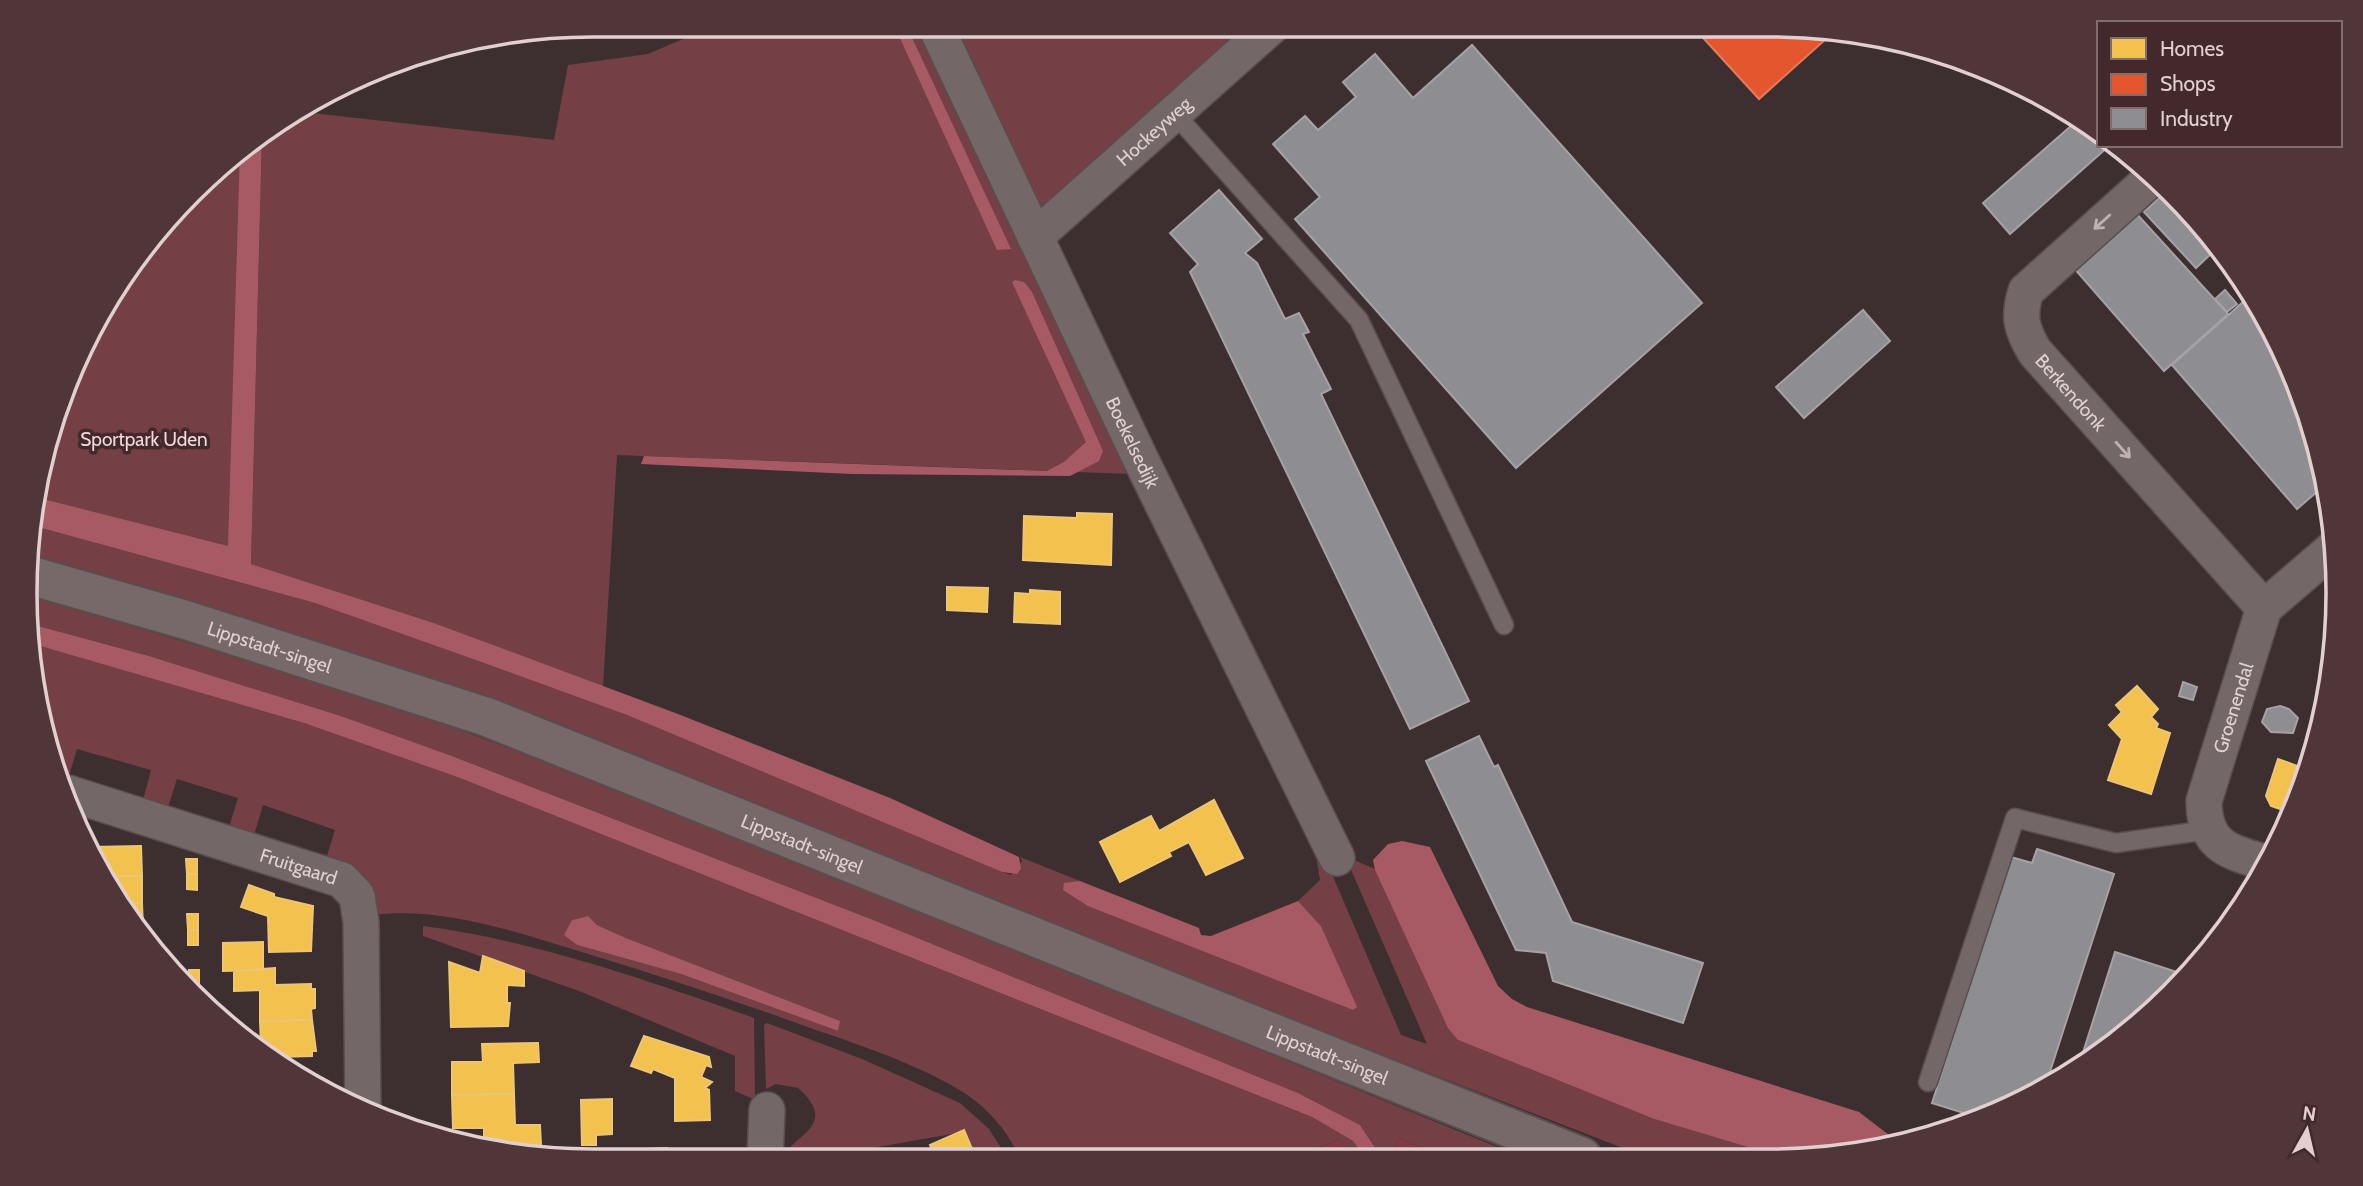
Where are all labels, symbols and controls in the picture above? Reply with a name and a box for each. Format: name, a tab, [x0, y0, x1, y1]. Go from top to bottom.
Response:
legend	[2097, 21, 2342, 147]
text: Homes	[2160, 36, 2224, 61]
text: Shops	[2160, 71, 2216, 96]
street label: Hockeyweg	[1112, 92, 1197, 171]
text: Industry	[2160, 106, 2233, 131]
one-way arrow	[2093, 214, 2111, 230]
street label: Berkendonk	[2030, 349, 2111, 436]
street label: Boekelsedijk	[1101, 393, 1164, 493]
park label: Sportpark Uden	[80, 428, 208, 451]
one-way arrow	[2115, 441, 2131, 459]
street label: Lippstadt-singel	[204, 617, 335, 678]
street label: Groenendal	[2209, 659, 2259, 756]
street label: Lippstadt-singel	[738, 809, 867, 879]
street label: Fruitgaard	[257, 844, 340, 890]
street label: Lippstadt-singel	[1263, 1020, 1392, 1090]
north arrow	[2272, 1095, 2342, 1165]
text: N	[2301, 1101, 2318, 1126]

